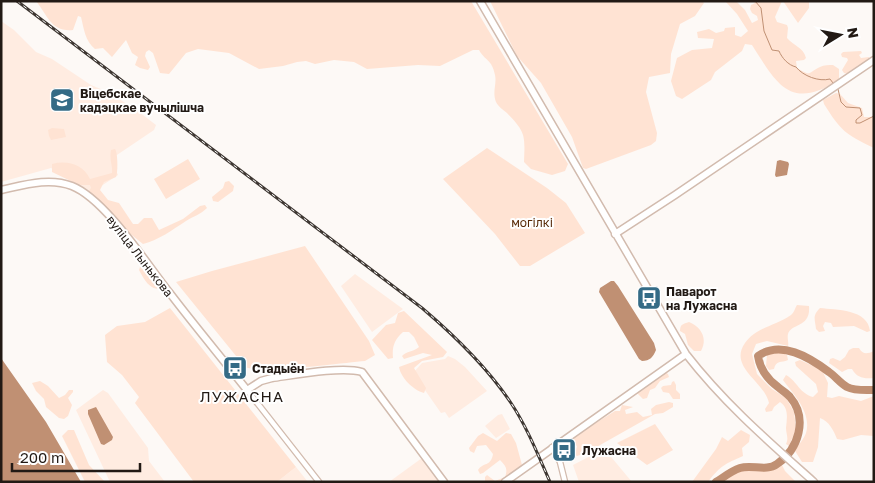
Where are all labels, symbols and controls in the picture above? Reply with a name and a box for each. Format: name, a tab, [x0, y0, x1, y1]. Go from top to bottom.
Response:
north arrow	[815, 10, 865, 60]
text: N	[844, 26, 863, 39]
place label: Віцебскае кадэцкае вучылішча	[80, 86, 204, 115]
school or university icon: Віцебскае кадэцкае вучылішча	[49, 87, 75, 113]
street label: вуліца Лынькова	[104, 212, 176, 300]
park label: могілкі	[511, 215, 553, 230]
place label: Паварот на Лужасна	[666, 284, 737, 313]
bus stop icon: Паварот на Лужасна	[636, 285, 662, 311]
bus stop icon: Стадыён	[222, 355, 248, 381]
place label: Стадыён	[252, 361, 304, 376]
district label: ЛУЖАСНА	[200, 387, 284, 405]
bus stop icon: Лужасна	[551, 437, 577, 463]
scale bar	[12, 440, 140, 472]
place label: Лужасна	[582, 443, 636, 458]
text: 200 m	[20, 448, 64, 466]

